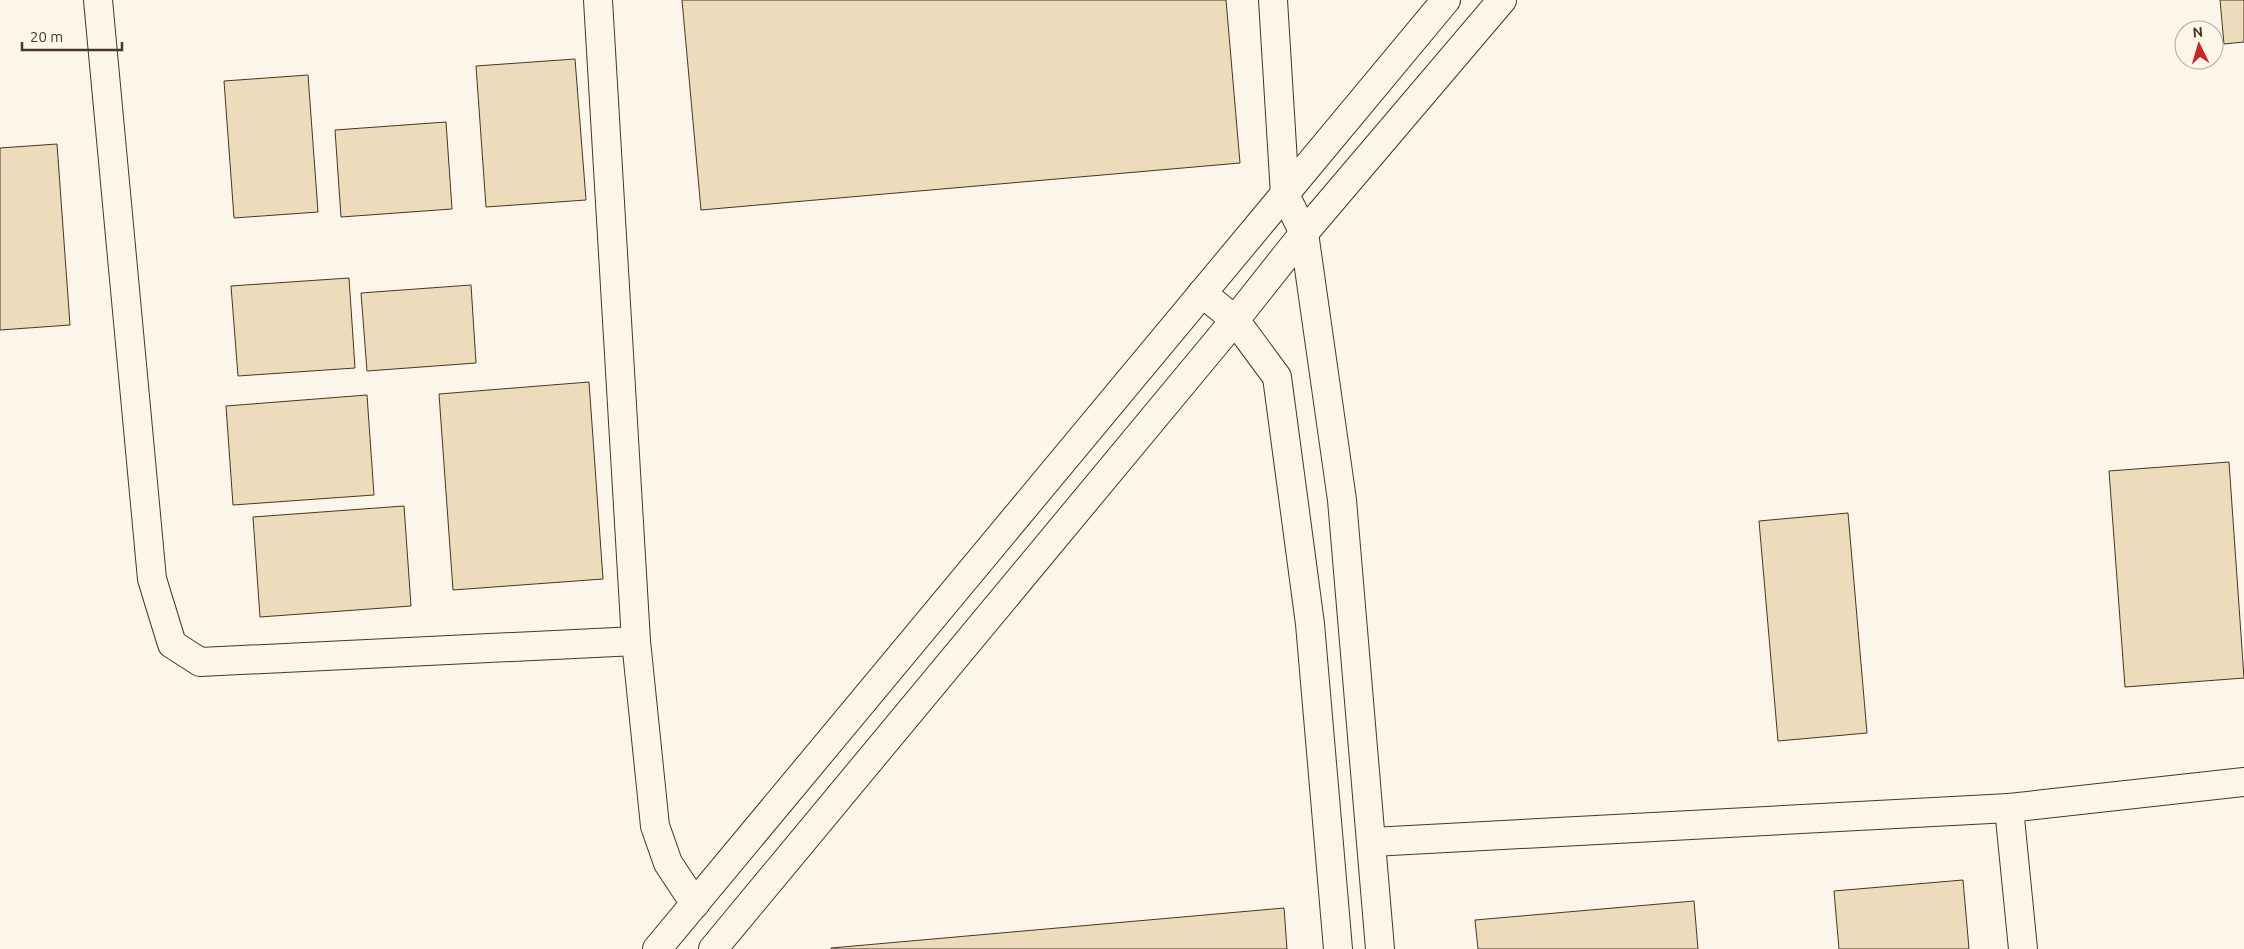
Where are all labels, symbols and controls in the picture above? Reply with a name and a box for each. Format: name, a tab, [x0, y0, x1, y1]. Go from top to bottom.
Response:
scale bar	[22, 20, 122, 52]
north arrow	[2174, 20, 2224, 70]
text: N	[2192, 24, 2204, 40]
text: 20 m	[30, 28, 63, 45]

